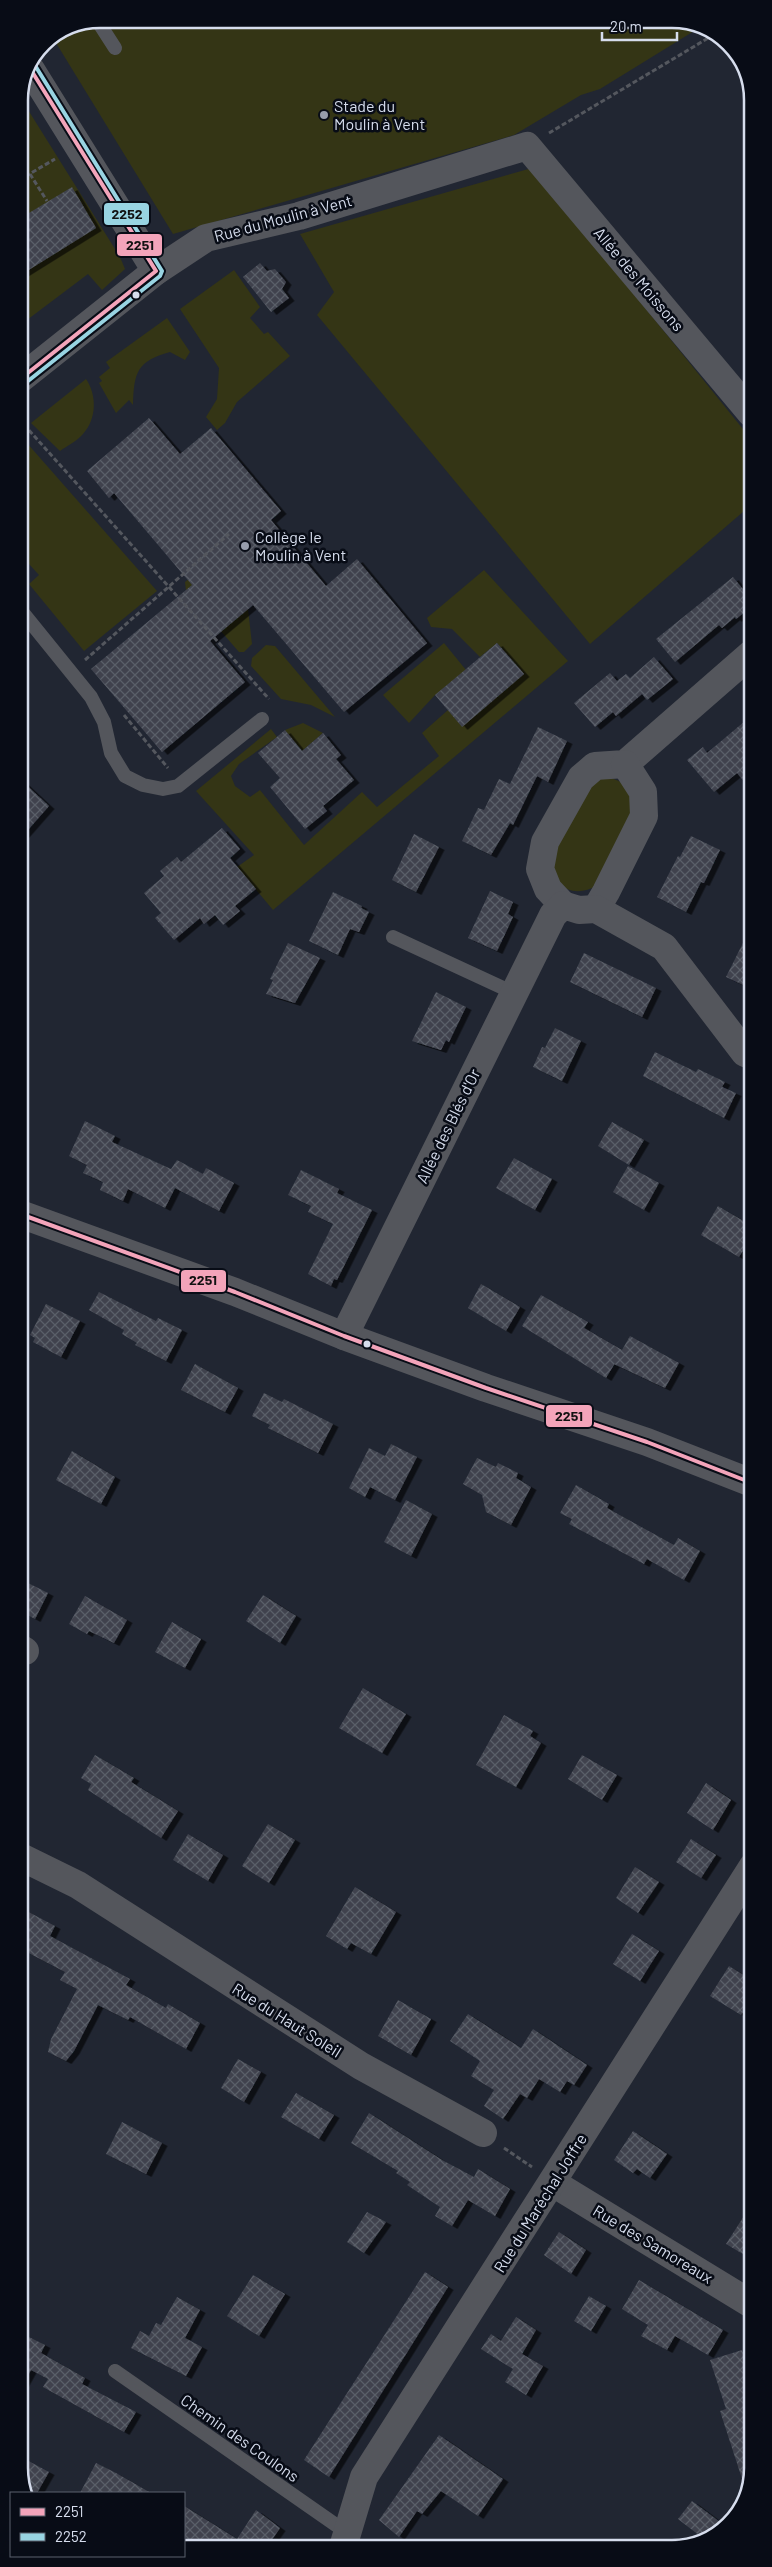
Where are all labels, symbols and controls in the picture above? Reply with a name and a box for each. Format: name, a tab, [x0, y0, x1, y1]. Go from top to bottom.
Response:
scale bar	[602, 10, 677, 42]
text: 20 m	[610, 17, 642, 35]
place label: Stade du Moulin à Vent	[334, 96, 425, 133]
marker: Stade du Moulin à Vent	[318, 109, 330, 121]
street label: Rue du Moulin à Vent	[212, 190, 354, 245]
line badge: 2252	[103, 202, 150, 226]
text: 2252	[111, 205, 143, 222]
street label: Allée des Moissons	[590, 223, 688, 334]
line badge: 2251	[116, 233, 163, 257]
text: 2251	[126, 236, 154, 253]
unlabelled marker	[131, 290, 141, 300]
place label: Collège le Moulin à Vent	[255, 527, 346, 564]
marker: Collège le Moulin à Vent	[239, 540, 251, 552]
street label: Allée des Blés d'Or	[412, 1065, 484, 1186]
line badge: 2251	[180, 1269, 227, 1293]
text: 2251	[189, 1271, 217, 1288]
unlabelled marker	[362, 1339, 372, 1349]
line badge: 2251	[545, 1404, 593, 1428]
text: 2251	[555, 1407, 583, 1424]
street label: Rue du Haut Soleil	[229, 1978, 345, 2061]
street label: Rue du Maréchal Joffre	[489, 2130, 590, 2276]
street label: Rue des Samoreaux	[590, 2200, 717, 2287]
street label: Chemin des Coulons	[178, 2390, 303, 2485]
legend	[10, 2492, 185, 2557]
text: 2251	[55, 2502, 84, 2520]
text: 2252	[55, 2527, 87, 2545]

